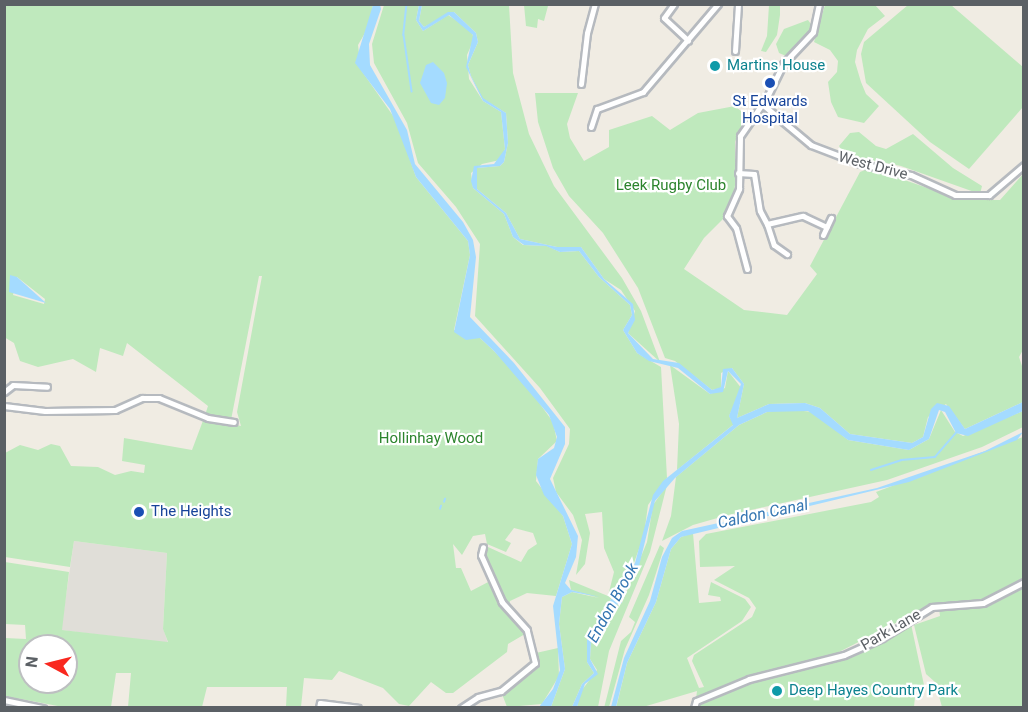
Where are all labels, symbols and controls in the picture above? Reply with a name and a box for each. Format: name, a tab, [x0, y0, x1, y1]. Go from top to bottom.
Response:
place label: Martins House	[727, 57, 825, 75]
marker: Martins House	[708, 59, 722, 73]
marker: St Edwards Hospital	[763, 76, 777, 90]
place label: St Edwards Hospital	[733, 92, 807, 127]
street label: West Drive	[836, 148, 910, 184]
park label: Leek Rugby Club	[616, 177, 726, 195]
park label: Hollinhay Wood	[379, 430, 483, 448]
water label: Caldon Canal	[716, 495, 810, 533]
place label: The Heights	[151, 503, 232, 521]
marker: The Heights	[132, 505, 146, 519]
water label: Endon Brook	[583, 560, 643, 646]
street label: Park Lane	[858, 606, 924, 654]
north arrow	[18, 634, 78, 694]
text: N	[22, 655, 42, 669]
place label: Deep Hayes Country Park	[789, 682, 958, 700]
marker: Deep Hayes Country Park	[770, 684, 784, 698]

